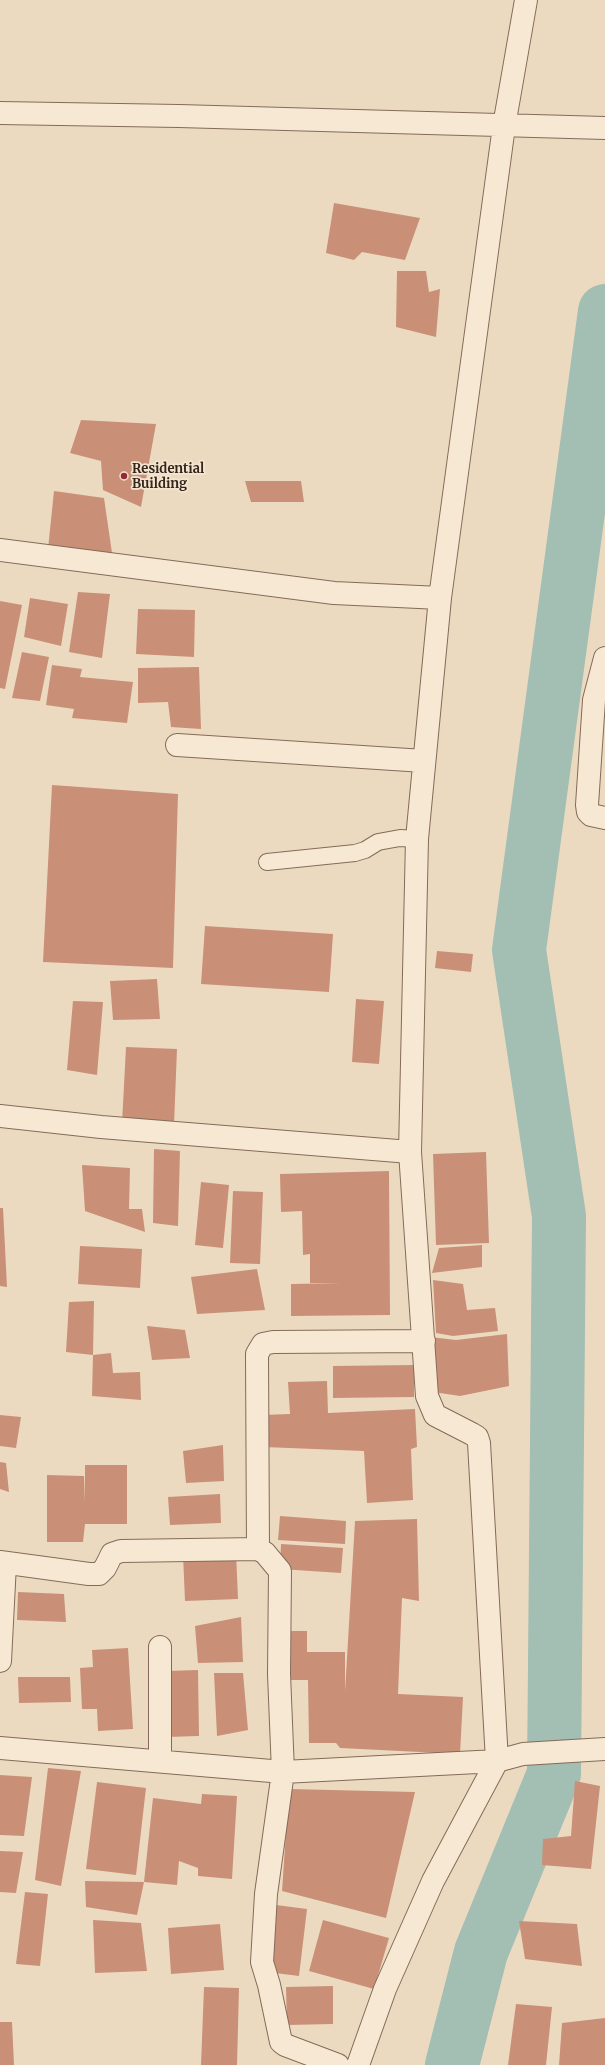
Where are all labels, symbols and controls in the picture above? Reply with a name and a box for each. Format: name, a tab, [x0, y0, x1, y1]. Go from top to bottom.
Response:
place label: Residential Building	[132, 461, 204, 492]
marker: Residential Building	[119, 471, 129, 481]

